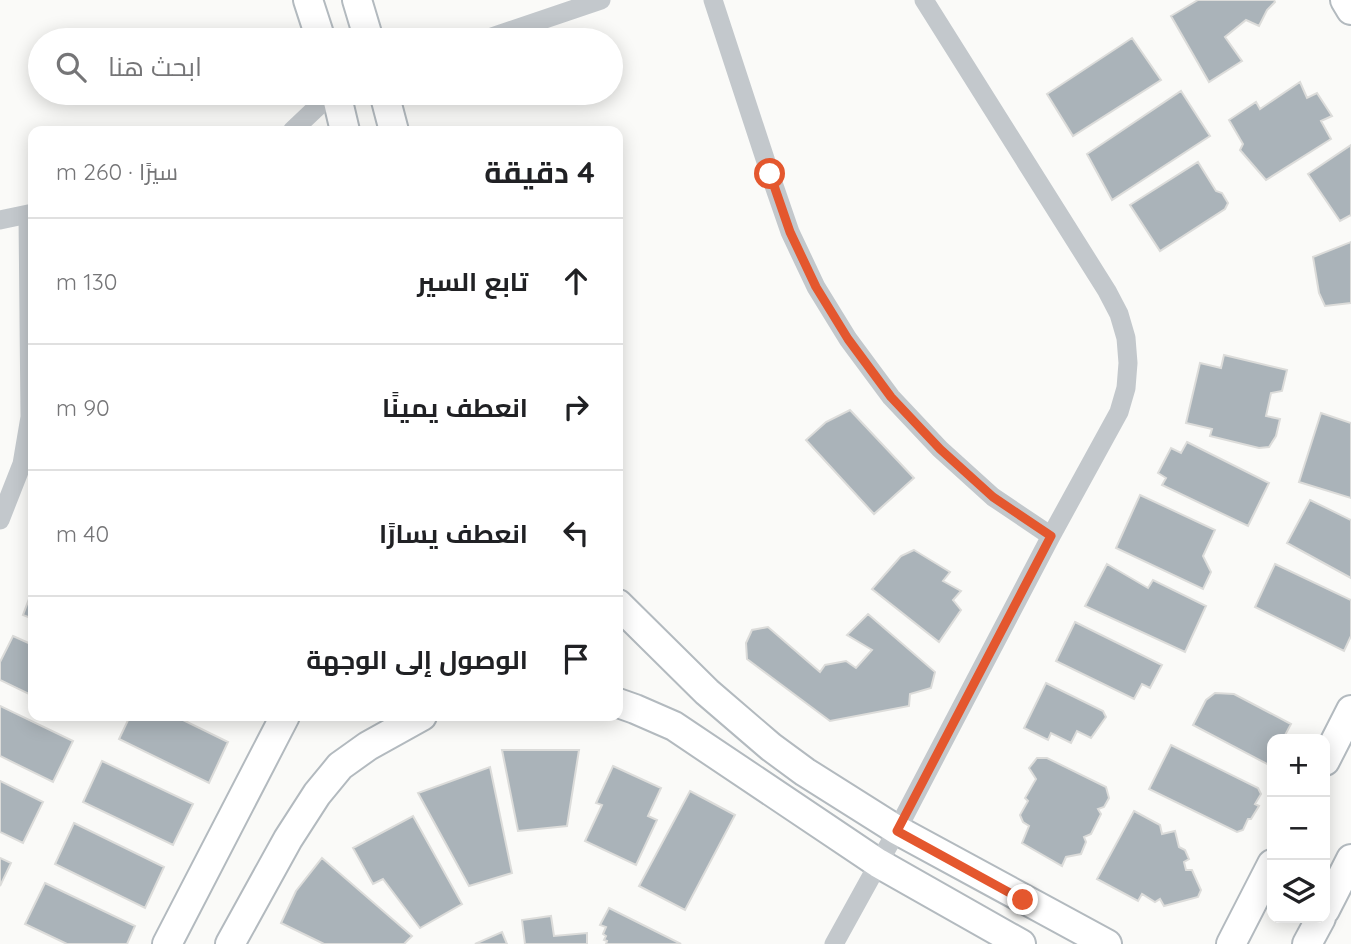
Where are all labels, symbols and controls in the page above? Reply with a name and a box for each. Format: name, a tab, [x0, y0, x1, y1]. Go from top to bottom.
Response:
search box	[28, 28, 623, 105]
icon: search	[52, 48, 90, 86]
text: ابحث هنا	[108, 50, 202, 83]
text: 4 دقيقة	[484, 153, 595, 191]
text: سيرًا · 260 m	[56, 157, 178, 186]
route start	[754, 158, 785, 189]
icon: ahead	[557, 262, 595, 300]
text: تابع السير	[417, 265, 528, 298]
text: 130 m	[56, 267, 118, 296]
icon: right	[557, 388, 595, 426]
text: انعطف يمينًا	[382, 391, 528, 424]
text: 90 m	[56, 393, 110, 422]
icon: left	[557, 514, 595, 552]
text: انعطف يسارًا	[379, 517, 528, 550]
text: 40 m	[56, 519, 109, 548]
icon: arrive	[557, 640, 595, 678]
text: الوصول إلى الوجهة	[306, 643, 528, 676]
map controls	[1267, 734, 1330, 923]
button: +	[1267, 734, 1330, 797]
button: −	[1267, 797, 1330, 860]
button: layers	[1267, 860, 1330, 923]
route end	[1007, 884, 1038, 915]

